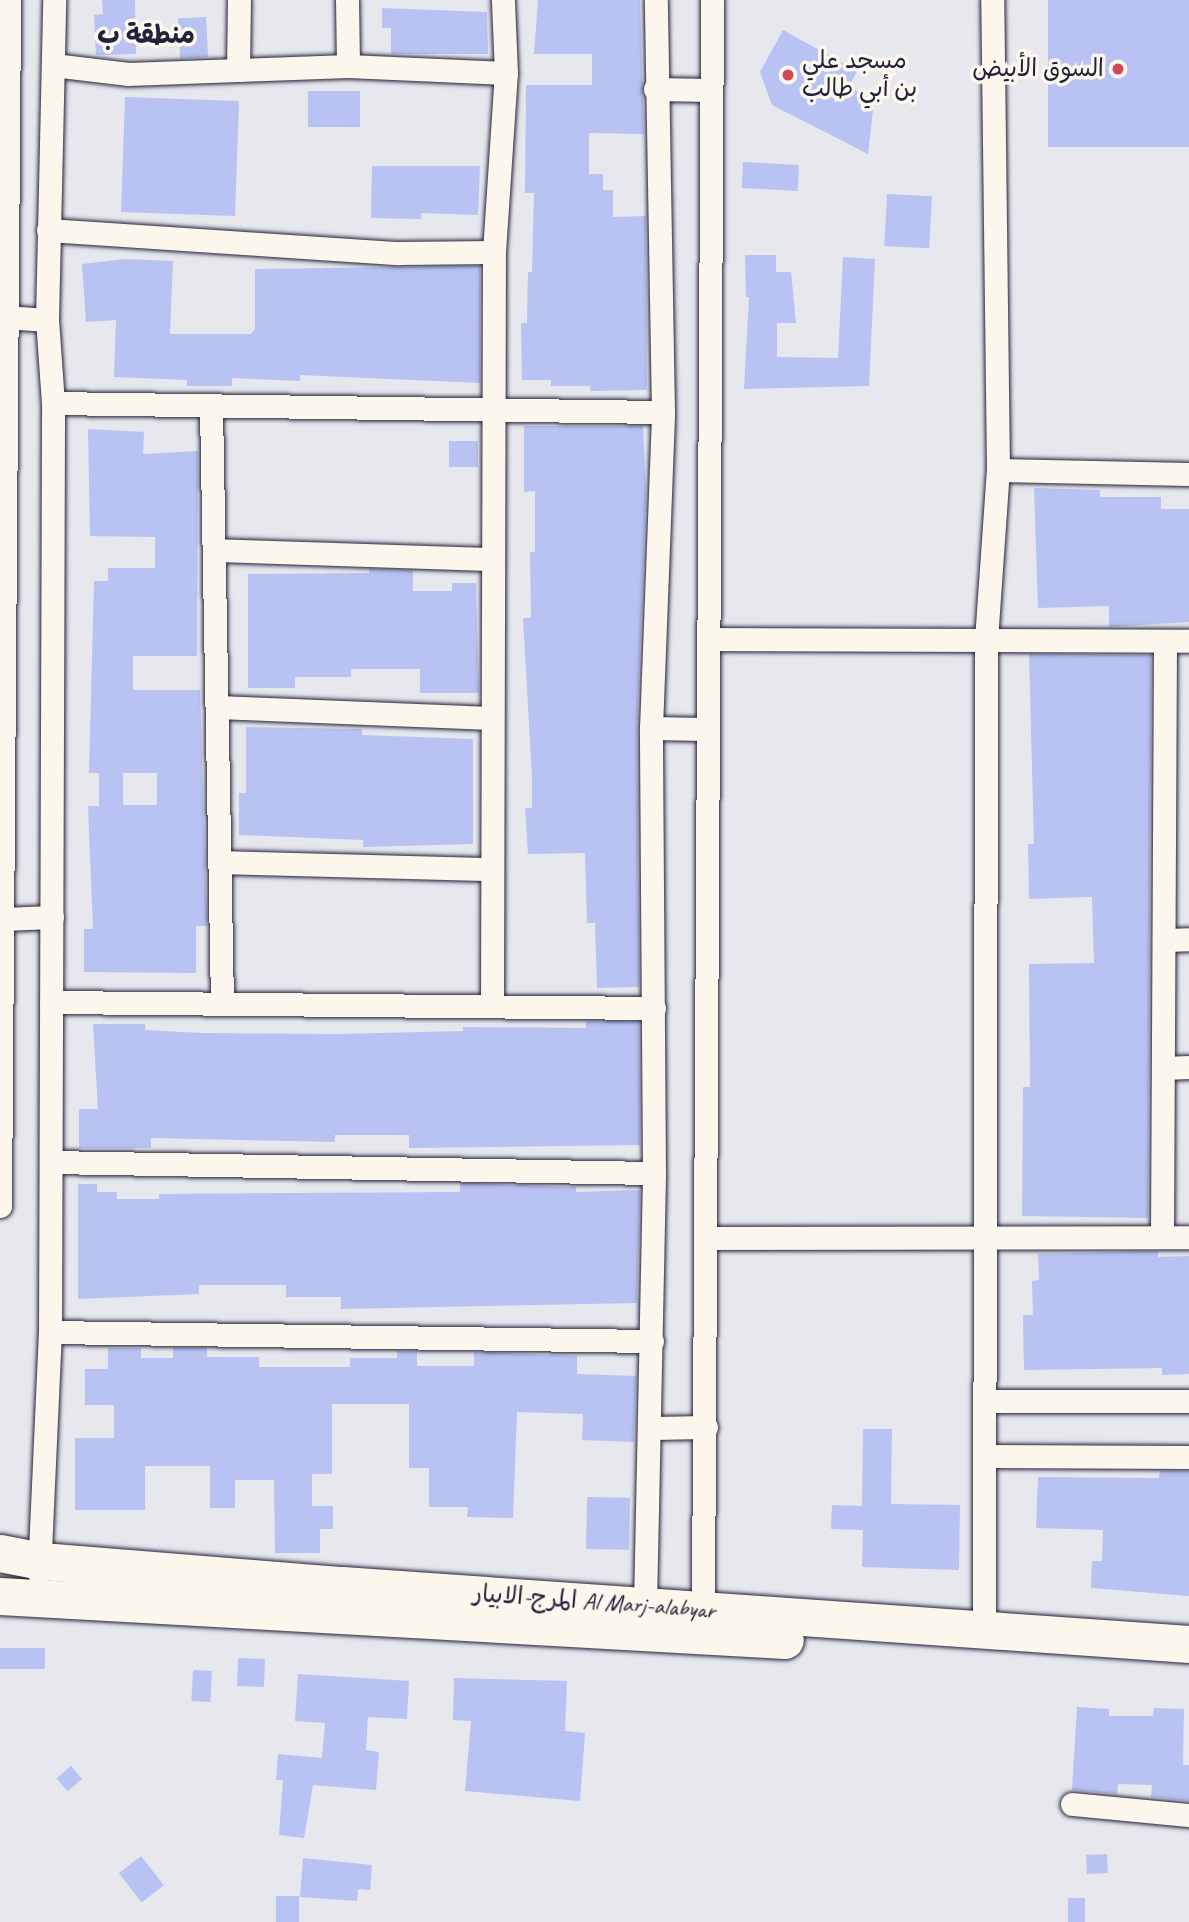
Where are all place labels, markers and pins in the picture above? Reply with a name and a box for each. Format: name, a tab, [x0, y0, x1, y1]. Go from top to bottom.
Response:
place label: مسجد علي بن أبي طالب	[802, 47, 917, 103]
place label: السوق الأبيض	[972, 55, 1104, 83]
marker: السوق الأبيض	[1110, 61, 1126, 77]
marker: مسجد علي بن أبي طالب	[780, 67, 796, 83]

